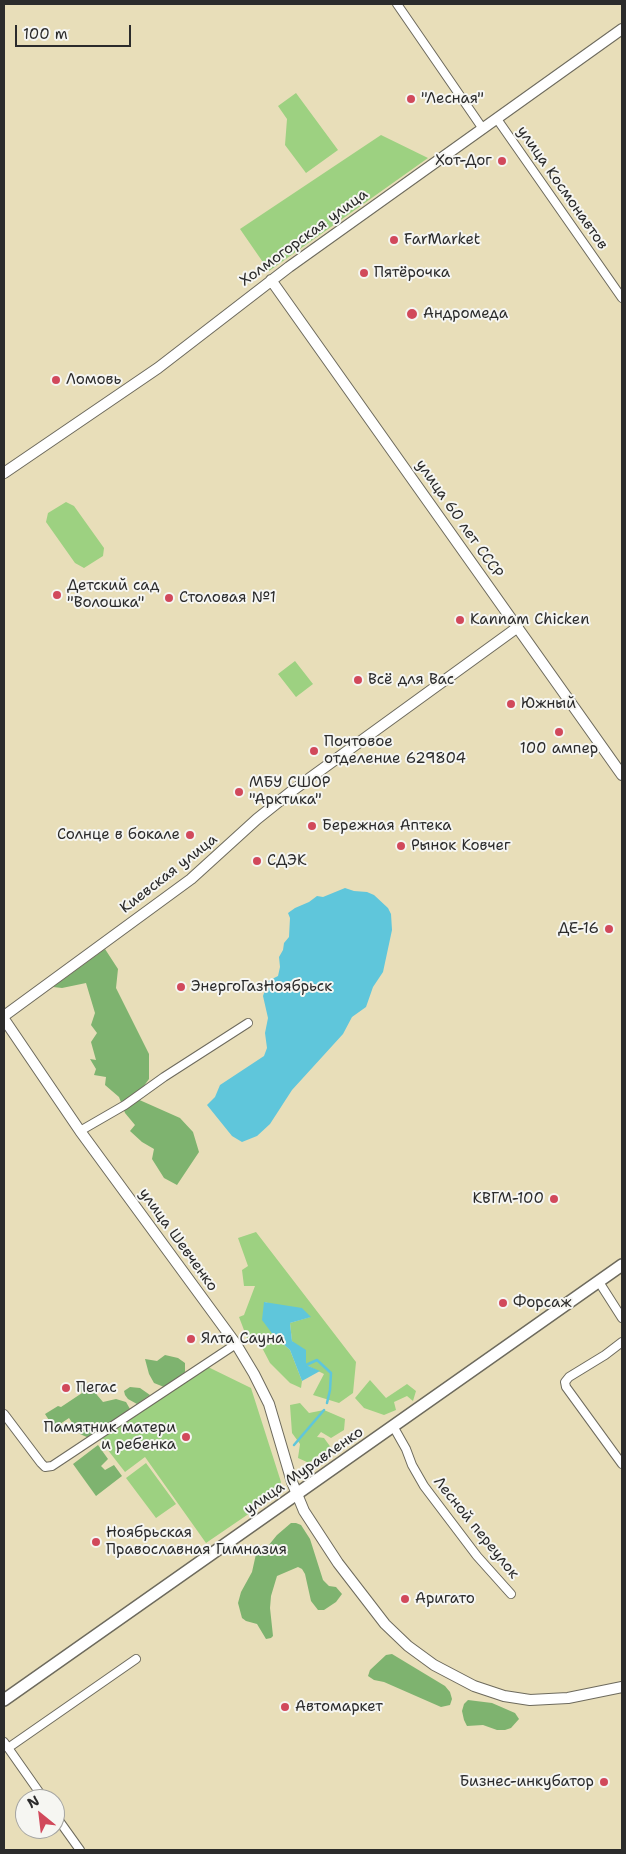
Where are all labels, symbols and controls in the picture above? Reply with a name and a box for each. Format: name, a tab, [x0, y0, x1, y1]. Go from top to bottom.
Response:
scale bar	[18, 15, 134, 47]
text: 100 m	[23, 24, 68, 44]
place label: "Лесная"	[421, 90, 484, 108]
marker: "Лесная"	[405, 93, 417, 105]
street label: улица Космонавтов	[513, 123, 611, 253]
place label: Хот-Дог	[435, 152, 492, 170]
marker: Хот-Дог	[496, 155, 508, 167]
street label: Холмогорская улица	[237, 186, 371, 290]
place label: FarMarket	[404, 231, 480, 249]
marker: FarMarket	[388, 234, 400, 246]
place label: Пятёрочка	[374, 264, 450, 282]
marker: Пятёрочка	[358, 267, 370, 279]
place label: Андромеда	[423, 305, 508, 323]
marker: Андромеда	[405, 307, 419, 321]
place label: Ломовь	[66, 371, 121, 389]
marker: Ломовь	[50, 374, 62, 386]
street label: улица 60 лет СССР	[411, 456, 507, 582]
place label: Детский сад "Волошка"	[67, 577, 159, 612]
marker: Детский сад "Волошка"	[51, 589, 63, 601]
place label: Столовая №1	[179, 589, 276, 607]
marker: Столовая №1	[163, 592, 175, 604]
place label: Kannam Chicken	[470, 611, 589, 629]
marker: Kannam Chicken	[454, 614, 466, 626]
place label: Всё для Вас	[368, 671, 454, 689]
marker: Всё для Вас	[352, 674, 364, 686]
place label: Южный	[521, 695, 576, 713]
marker: Южный	[505, 698, 517, 710]
marker: 100 ампер	[553, 726, 565, 738]
place label: Почтовое отделение 629804	[324, 733, 466, 768]
place label: 100 ампер	[520, 740, 598, 758]
marker: Почтовое отделение 629804	[308, 745, 320, 757]
place label: МБУ СШОР "Арктика"	[249, 774, 330, 809]
marker: МБУ СШОР "Арктика"	[233, 786, 245, 798]
place label: Бережная Аптека	[322, 817, 452, 835]
marker: Бережная Аптека	[306, 820, 318, 832]
place label: Солнце в бокале	[57, 826, 180, 844]
marker: Солнце в бокале	[184, 829, 196, 841]
street label: Киевская улица	[117, 831, 221, 917]
place label: Рынок Ковчег	[411, 837, 511, 855]
marker: Рынок Ковчег	[395, 840, 407, 852]
place label: СДЭК	[267, 852, 307, 870]
marker: СДЭК	[251, 855, 263, 867]
place label: ДЕ-16	[558, 920, 599, 938]
marker: ДЕ-16	[603, 923, 615, 935]
place label: ЭнергоГазНоябрьск	[191, 978, 332, 996]
marker: ЭнергоГазНоябрьск	[175, 981, 187, 993]
street label: улица Шевченко	[135, 1185, 221, 1295]
place label: КВГМ-100	[473, 1190, 544, 1208]
marker: КВГМ-100	[548, 1193, 560, 1205]
place label: Форсаж	[513, 1294, 572, 1312]
marker: Форсаж	[497, 1297, 509, 1309]
place label: Ялта Сауна	[201, 1330, 284, 1348]
marker: Ялта Сауна	[185, 1333, 197, 1345]
place label: Пегас	[76, 1379, 117, 1397]
marker: Пегас	[60, 1382, 72, 1394]
place label: Памятник матери и ребенка	[44, 1419, 176, 1454]
street label: улица Муравленко	[241, 1423, 367, 1519]
marker: Памятник матери и ребенка	[180, 1431, 192, 1443]
street label: Лесной переулок	[429, 1473, 523, 1583]
place label: Ноябрьская Православная Гимназия	[106, 1524, 287, 1559]
marker: Ноябрьская Православная Гимназия	[90, 1536, 102, 1548]
place label: Аригато	[415, 1590, 475, 1608]
marker: Аригато	[399, 1593, 411, 1605]
place label: Автомаркет	[295, 1698, 383, 1716]
marker: Автомаркет	[279, 1701, 291, 1713]
place label: Бизнес-инкубатор	[460, 1773, 594, 1791]
marker: Бизнес-инкубатор	[598, 1776, 610, 1788]
north arrow	[15, 1789, 65, 1839]
text: N	[24, 1791, 42, 1812]

